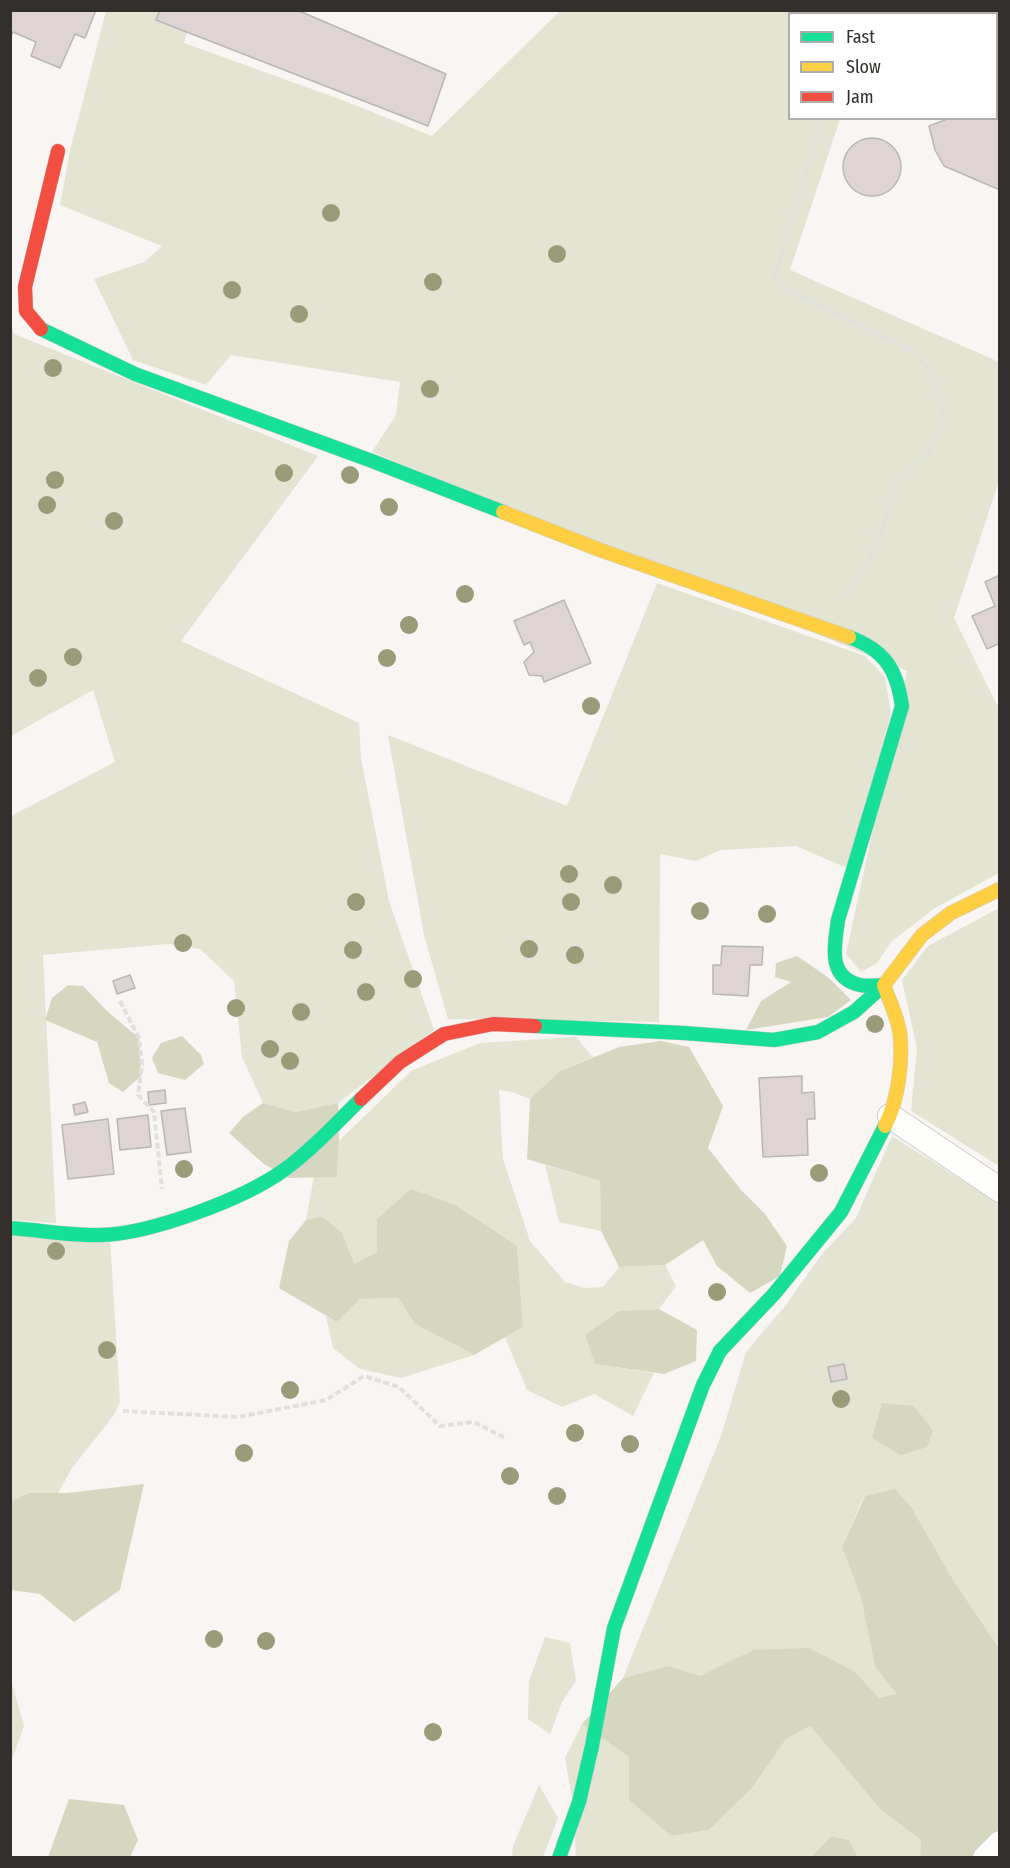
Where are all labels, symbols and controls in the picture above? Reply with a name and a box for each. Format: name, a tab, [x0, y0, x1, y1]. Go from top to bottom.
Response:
legend	[788, 12, 998, 120]
text: Fast	[846, 26, 875, 48]
text: Slow	[846, 56, 881, 78]
text: Jam	[846, 86, 874, 108]

